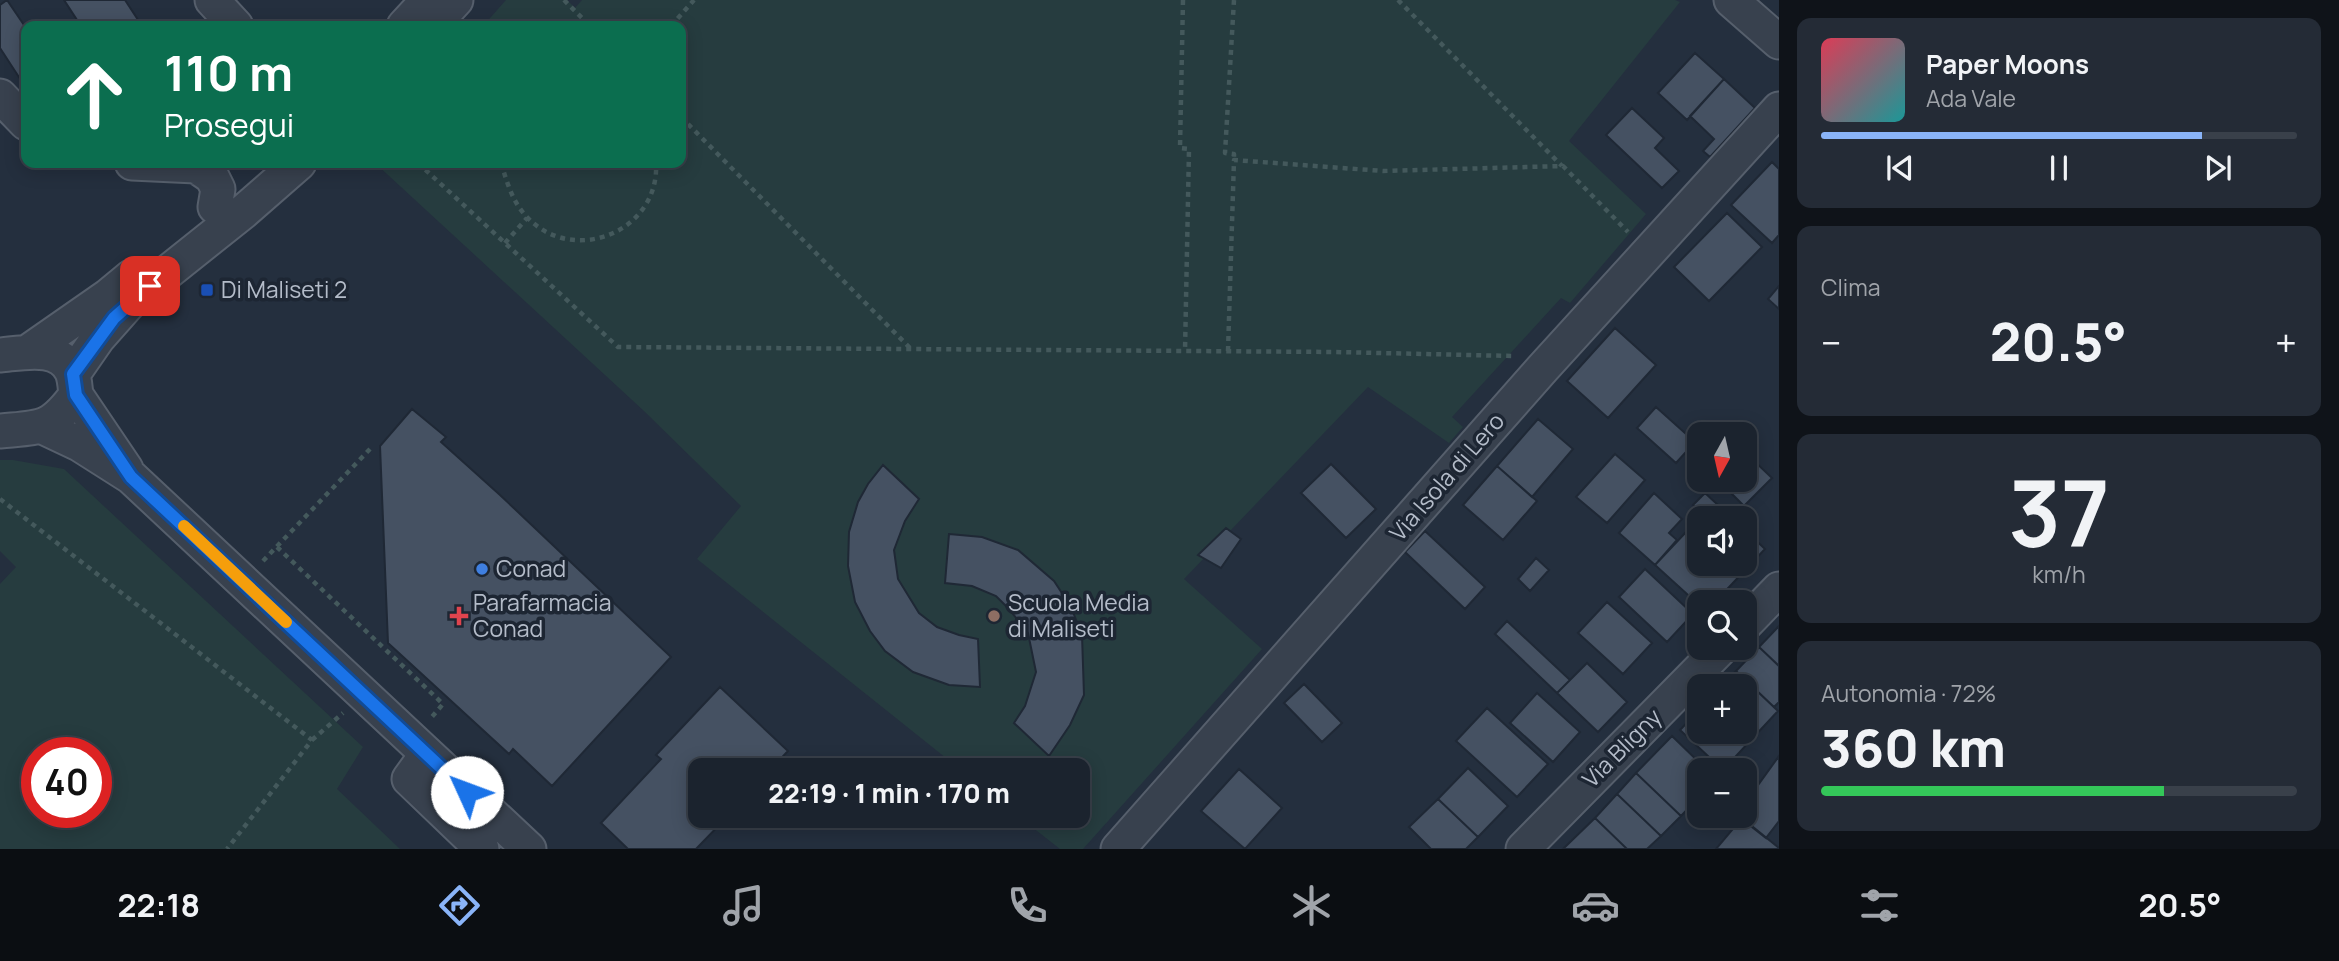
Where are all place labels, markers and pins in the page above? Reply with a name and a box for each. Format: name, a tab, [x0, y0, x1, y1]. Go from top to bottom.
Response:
pin	[120, 256, 180, 316]
place label: Di Maliseti 2	[221, 273, 347, 305]
marker: Di Maliseti 2	[199, 282, 215, 298]
place label: Conad	[496, 552, 566, 584]
marker: Conad	[474, 561, 490, 577]
place label: Parafarmacia Conad	[473, 586, 611, 644]
place label: Scuola Media di Maliseti	[1008, 586, 1149, 644]
marker: Parafarmacia Conad	[451, 608, 467, 624]
marker: Scuola Media di Maliseti	[986, 608, 1002, 624]

